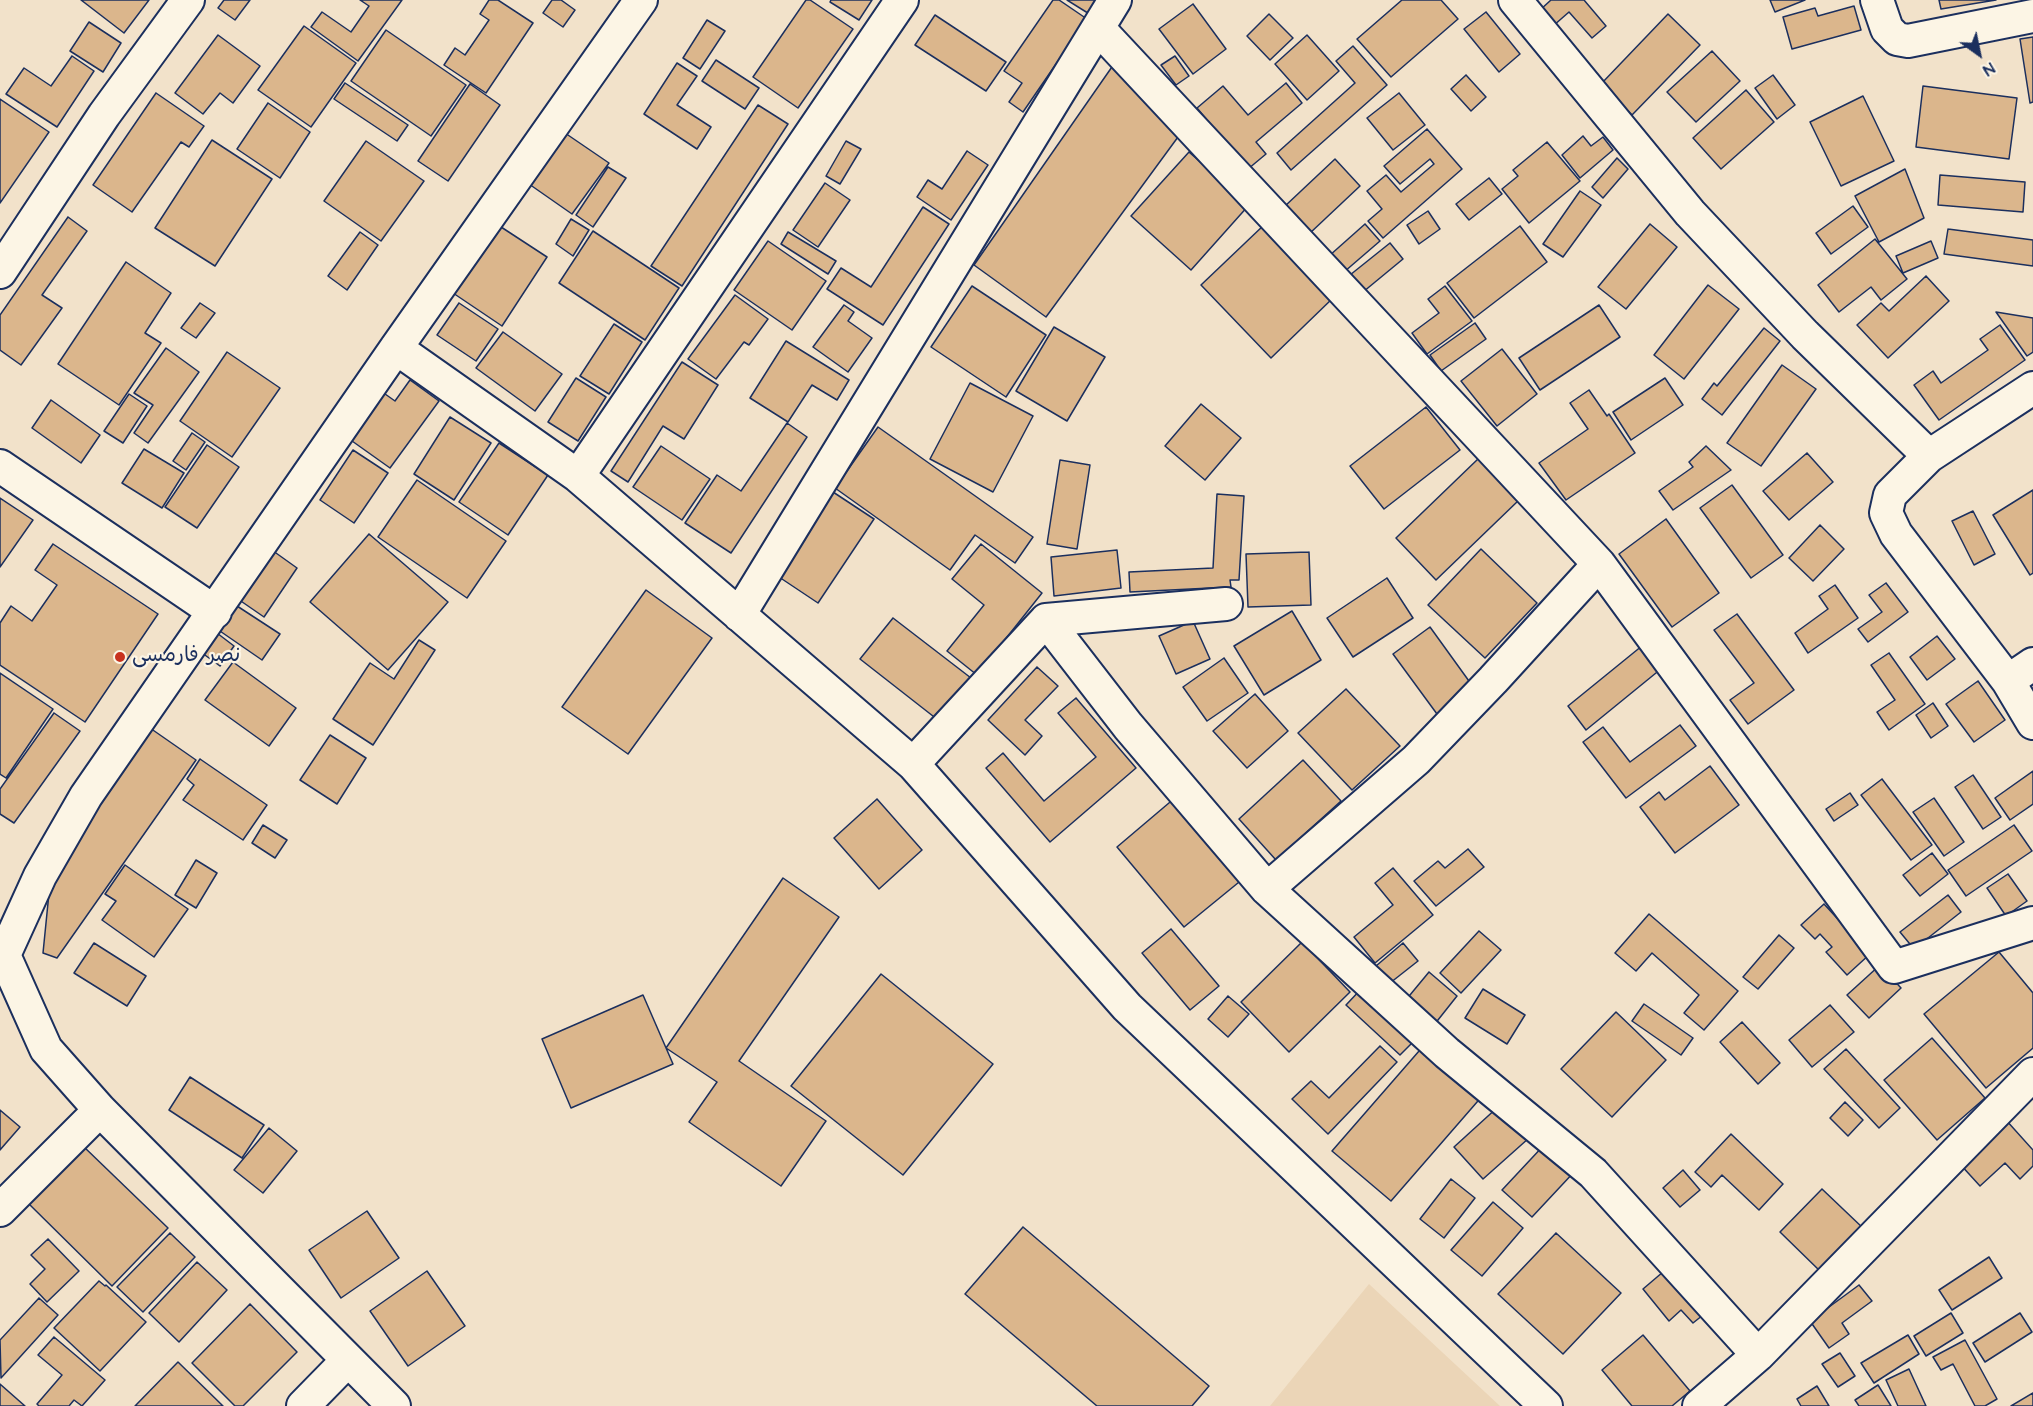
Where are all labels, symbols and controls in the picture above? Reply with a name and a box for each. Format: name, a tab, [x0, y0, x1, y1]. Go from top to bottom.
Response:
north arrow	[1949, 24, 2009, 84]
text: N	[1979, 57, 1999, 81]
place label: نصر فارمسی	[132, 644, 240, 670]
marker: نصر فارمسی	[113, 650, 127, 664]

